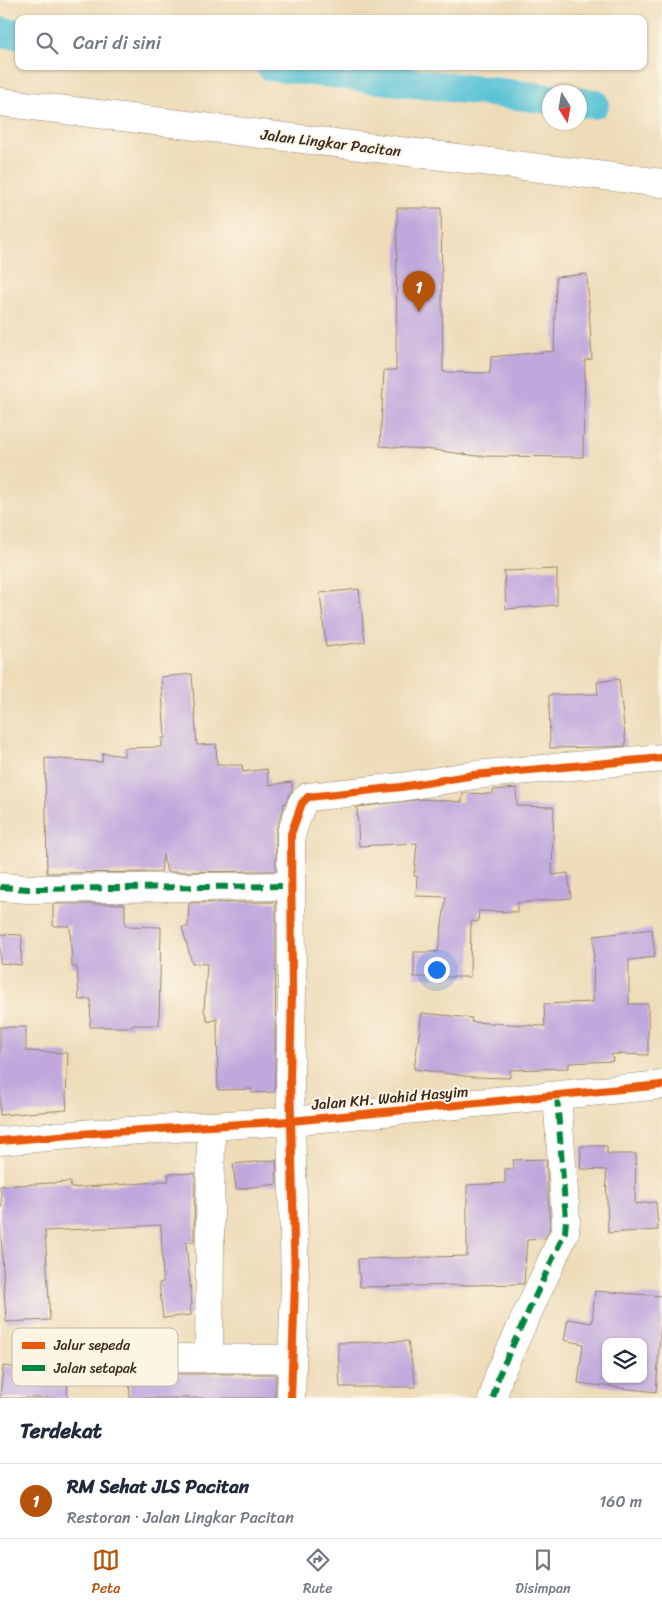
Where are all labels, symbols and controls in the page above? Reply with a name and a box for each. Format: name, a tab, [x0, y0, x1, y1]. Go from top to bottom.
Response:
search box	[15, 15, 647, 70]
text: Cari di sini	[73, 26, 161, 59]
icon: search	[33, 29, 61, 57]
north arrow	[542, 85, 587, 130]
street label: Jalan Lingkar Pacitan	[258, 121, 403, 165]
pin: 1	[403, 271, 435, 312]
your location	[424, 957, 450, 983]
street label: Jalan KH. Wahid Hasyim	[310, 1078, 469, 1118]
legend	[12, 1328, 178, 1386]
text: Jalur sepeda	[53, 1333, 131, 1358]
map controls	[602, 1338, 647, 1383]
button: layers	[602, 1338, 647, 1383]
text: Jalan setapak	[53, 1356, 137, 1381]
text: Terdekat	[20, 1412, 102, 1450]
text: RM Sehat JLS Pacitan	[67, 1470, 249, 1503]
text: 1	[33, 1487, 39, 1516]
text: 160 m	[599, 1487, 642, 1516]
text: Restoran · Jalan Lingkar Pacitan	[67, 1503, 294, 1532]
tab: Peta	[91, 1546, 120, 1601]
tab: Rute	[303, 1546, 332, 1601]
tab: Disimpan	[515, 1546, 571, 1601]

